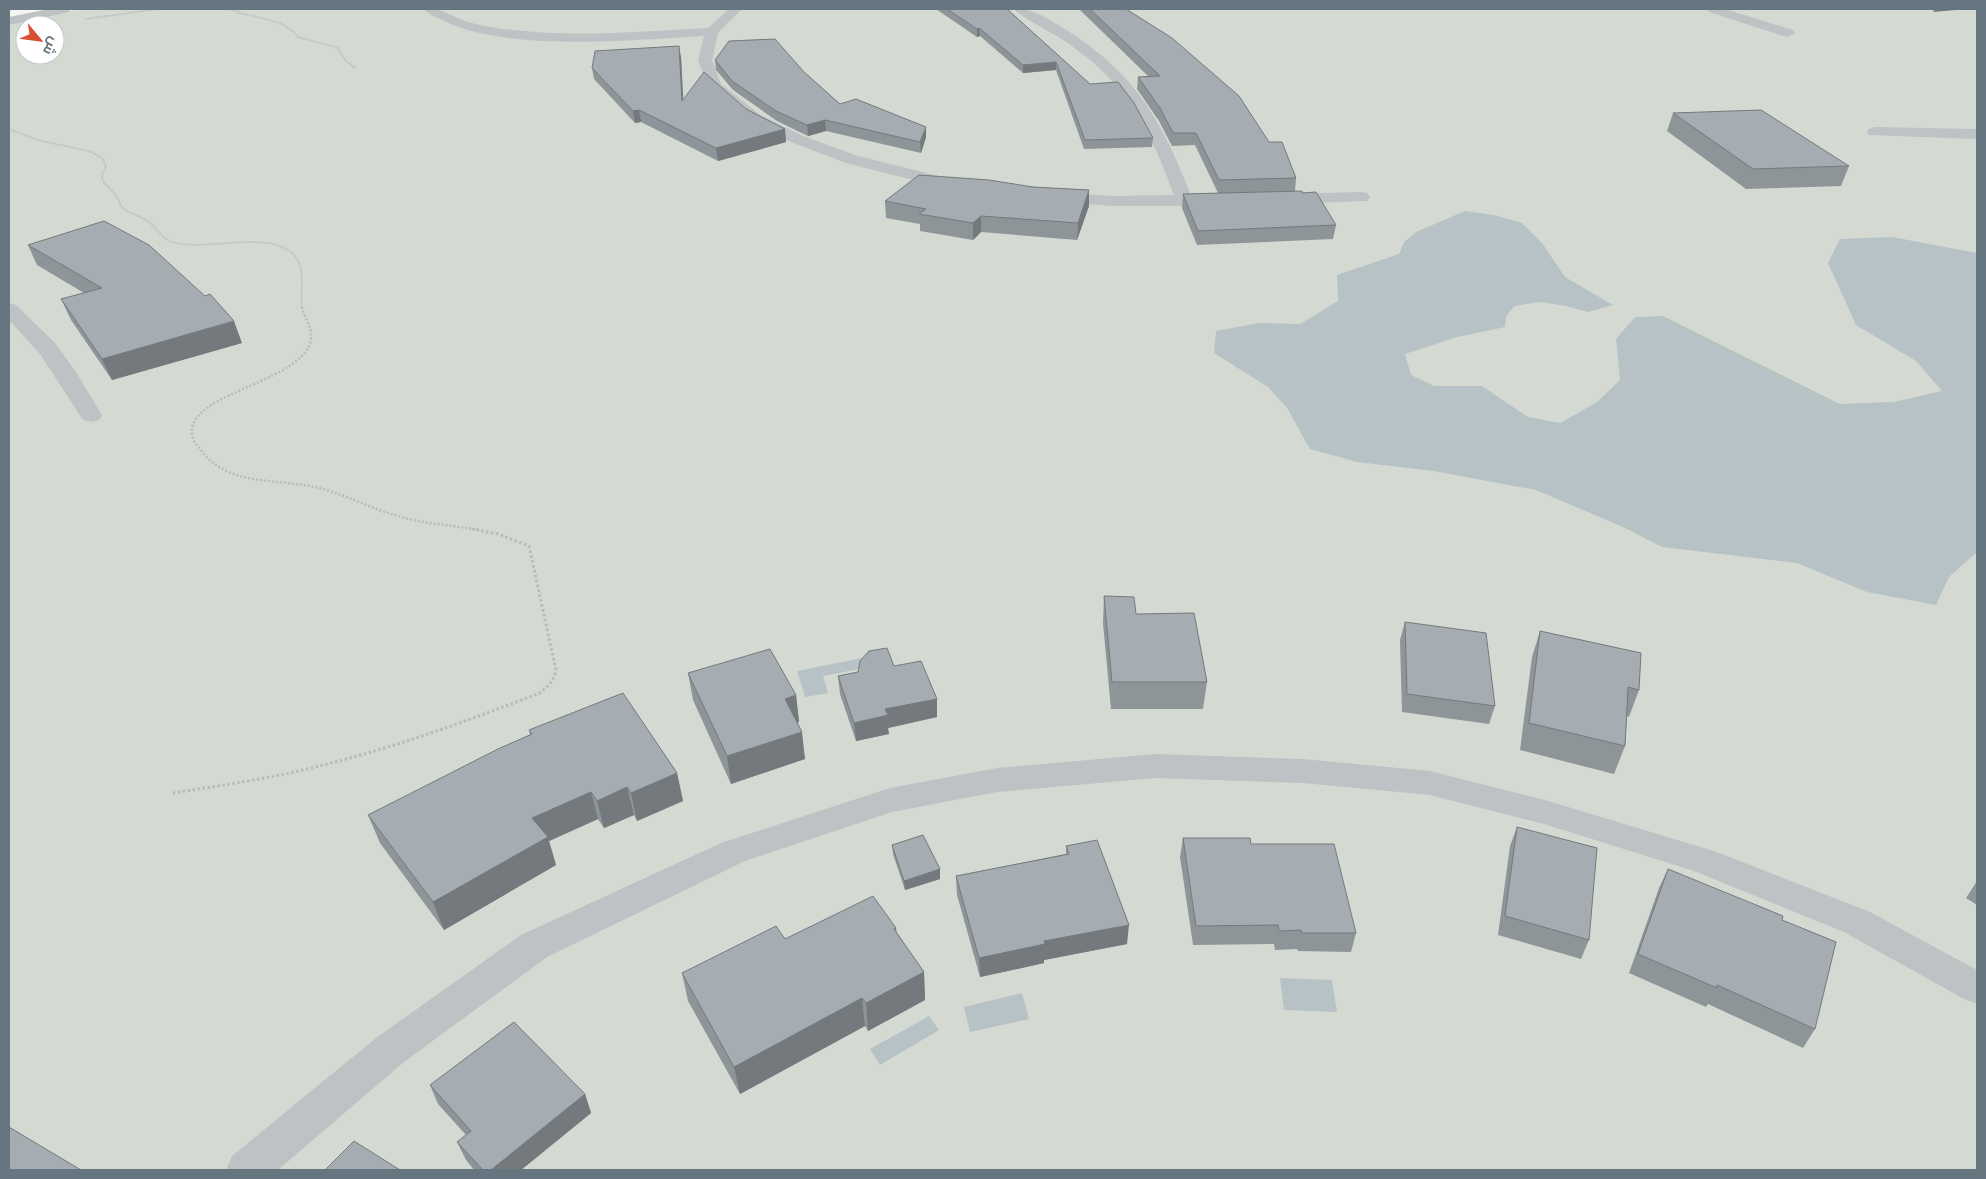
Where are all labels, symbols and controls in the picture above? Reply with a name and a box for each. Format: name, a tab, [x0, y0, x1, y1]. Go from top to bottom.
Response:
north arrow	[15, 15, 65, 65]
text: ش	[39, 34, 64, 59]

